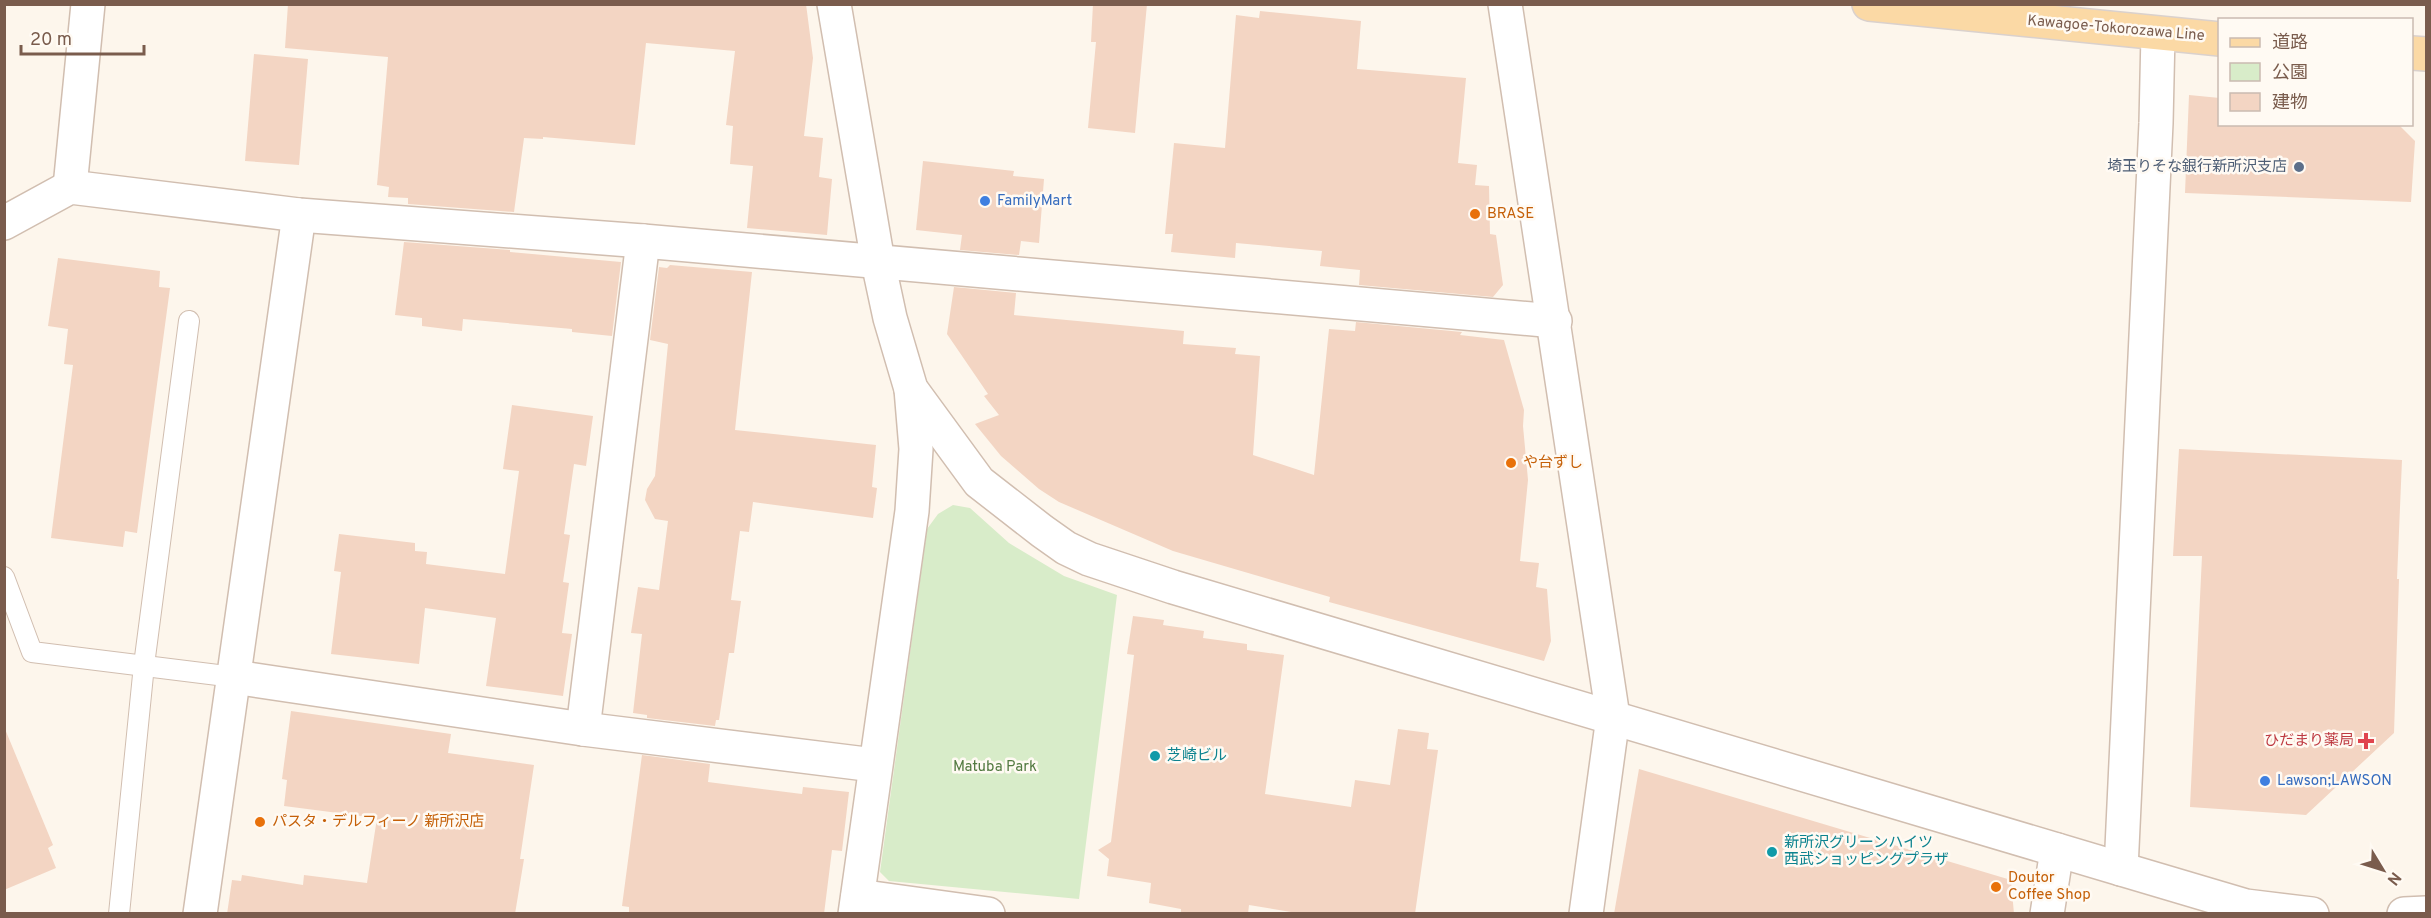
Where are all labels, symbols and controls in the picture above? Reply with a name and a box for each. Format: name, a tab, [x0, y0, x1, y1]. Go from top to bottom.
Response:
street label: Kawagoe-Tokorozawa Line	[2026, 12, 2206, 46]
scale bar	[21, 18, 144, 56]
legend	[2218, 18, 2413, 126]
text: 20 m	[30, 29, 72, 52]
text: 道路	[2272, 32, 2308, 55]
text: 公園	[2272, 62, 2308, 85]
text: 建物	[2272, 92, 2308, 115]
place label: 埼玉りそな銀行新所沢支店	[2107, 158, 2287, 177]
marker: 埼玉りそな銀行新所沢支店	[2292, 160, 2306, 174]
place label: FamilyMart	[997, 192, 1072, 211]
marker: FamilyMart	[978, 194, 992, 208]
place label: BRASE	[1487, 205, 1534, 224]
marker: BRASE	[1468, 207, 1482, 221]
place label: や台ずし	[1523, 454, 1583, 473]
marker: や台ずし	[1504, 456, 1518, 470]
place label: ひだまり薬局	[2264, 732, 2354, 751]
marker: ひだまり薬局	[2359, 734, 2373, 748]
place label: 芝崎ビル	[1167, 747, 1227, 766]
marker: 芝崎ビル	[1148, 749, 1162, 763]
park label: Matuba Park	[953, 758, 1037, 777]
place label: Lawson;LAWSON	[2277, 772, 2392, 791]
marker: Lawson;LAWSON	[2258, 774, 2272, 788]
place label: パスタ・デルフィーノ 新所沢店	[272, 813, 484, 832]
marker: パスタ・デルフィーノ 新所沢店	[253, 815, 267, 829]
place label: 新所沢グリーンハイツ 西武ショッピングプラザ	[1784, 834, 1949, 870]
north arrow	[2353, 840, 2413, 900]
marker: 新所沢グリーンハイツ 西武ショッピングプラザ	[1765, 845, 1779, 859]
text: N	[2382, 867, 2405, 889]
place label: Doutor Coffee Shop	[2008, 869, 2091, 905]
marker: Doutor Coffee Shop	[1989, 880, 2003, 894]

